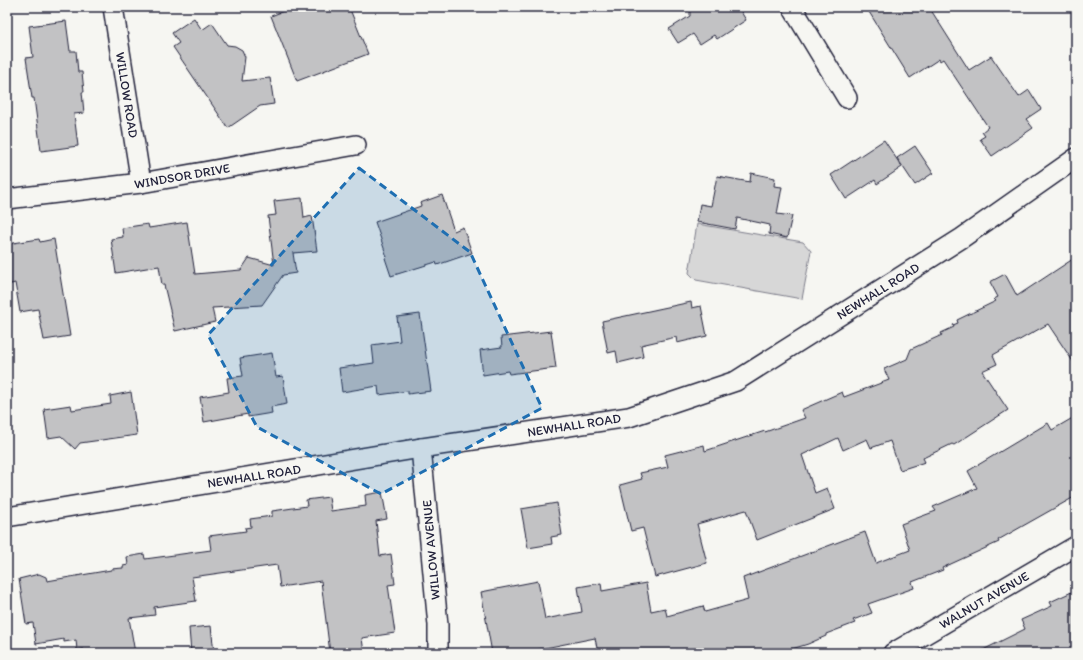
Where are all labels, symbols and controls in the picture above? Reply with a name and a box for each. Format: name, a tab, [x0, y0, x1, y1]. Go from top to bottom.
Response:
street label: WILLOW ROAD	[113, 51, 141, 139]
street label: WINDSOR DRIVE	[133, 160, 231, 192]
street label: NEWHALL ROAD	[834, 259, 922, 322]
street label: NEWHALL ROAD	[526, 410, 622, 440]
street label: NEWHALL ROAD	[206, 461, 302, 491]
street label: WILLOW AVENUE	[419, 499, 443, 601]
street label: WALNUT AVENUE	[936, 568, 1032, 632]

